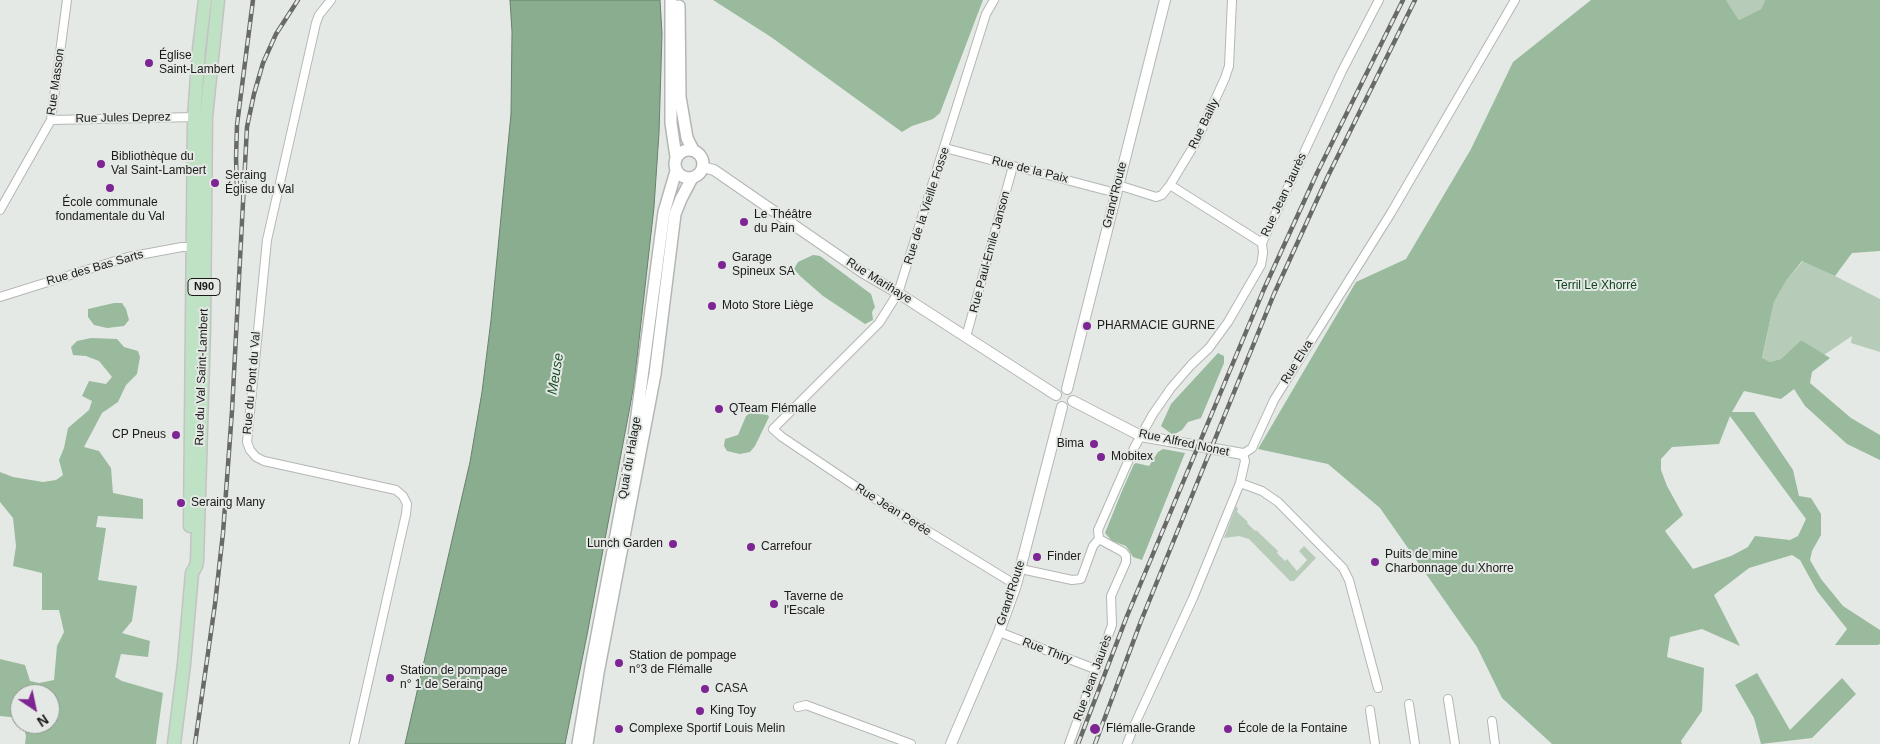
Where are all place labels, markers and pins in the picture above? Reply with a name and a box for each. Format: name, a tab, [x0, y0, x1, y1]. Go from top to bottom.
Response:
place label: Église Saint-Lambert	[159, 49, 234, 77]
marker: Église Saint-Lambert	[143, 57, 155, 69]
place label: Bibliothèque du Val Saint-Lambert	[111, 150, 206, 178]
marker: Bibliothèque du Val Saint-Lambert	[95, 158, 107, 170]
place label: Seraing Église du Val	[225, 169, 294, 197]
marker: Seraing Église du Val	[209, 177, 221, 189]
marker: École communale fondamentale du Val	[104, 182, 116, 194]
place label: École communale fondamentale du Val	[55, 196, 165, 224]
place label: Le Théâtre du Pain	[754, 208, 812, 236]
marker: Le Théâtre du Pain	[738, 216, 750, 228]
place label: Garage Spineux SA	[732, 251, 795, 279]
marker: Garage Spineux SA	[716, 259, 728, 271]
place label: Moto Store Liège	[722, 299, 813, 313]
marker: Moto Store Liège	[706, 300, 718, 312]
place label: PHARMACIE GURNE	[1097, 319, 1215, 333]
marker: PHARMACIE GURNE	[1081, 320, 1093, 332]
place label: QTeam Flémalle	[729, 402, 816, 416]
marker: QTeam Flémalle	[713, 403, 725, 415]
place label: CP Pneus	[112, 428, 166, 442]
marker: CP Pneus	[170, 429, 182, 441]
place label: Bima	[1057, 437, 1084, 451]
marker: Bima	[1088, 438, 1100, 450]
place label: Mobitex	[1111, 450, 1153, 464]
marker: Mobitex	[1095, 451, 1107, 463]
place label: Seraing Many	[191, 496, 265, 510]
marker: Seraing Many	[175, 497, 187, 509]
place label: Lunch Garden	[587, 537, 663, 551]
marker: Lunch Garden	[667, 538, 679, 550]
place label: Carrefour	[761, 540, 812, 554]
marker: Carrefour	[745, 541, 757, 553]
place label: Puits de mine Charbonnage du Xhorre	[1385, 548, 1514, 576]
place label: Finder	[1047, 550, 1081, 564]
marker: Finder	[1031, 551, 1043, 563]
marker: Puits de mine Charbonnage du Xhorre	[1369, 556, 1381, 568]
place label: Taverne de l'Escale	[784, 590, 843, 618]
marker: Taverne de l'Escale	[768, 598, 780, 610]
place label: Station de pompage n°3 de Flémalle	[629, 649, 736, 677]
marker: Station de pompage n°3 de Flémalle	[613, 657, 625, 669]
place label: Station de pompage n° 1 de Seraing	[400, 664, 507, 692]
marker: Station de pompage n° 1 de Seraing	[384, 672, 396, 684]
place label: CASA	[715, 682, 748, 696]
marker: CASA	[699, 683, 711, 695]
place label: King Toy	[710, 704, 756, 718]
marker: King Toy	[694, 705, 706, 717]
place label: Complexe Sportif Louis Melin	[629, 722, 785, 736]
marker: Flémalle-Grande	[1088, 722, 1102, 736]
place label: Flémalle-Grande	[1106, 722, 1195, 736]
place label: École de la Fontaine	[1238, 722, 1347, 736]
marker: Complexe Sportif Louis Melin	[613, 723, 625, 735]
marker: École de la Fontaine	[1222, 723, 1234, 735]

